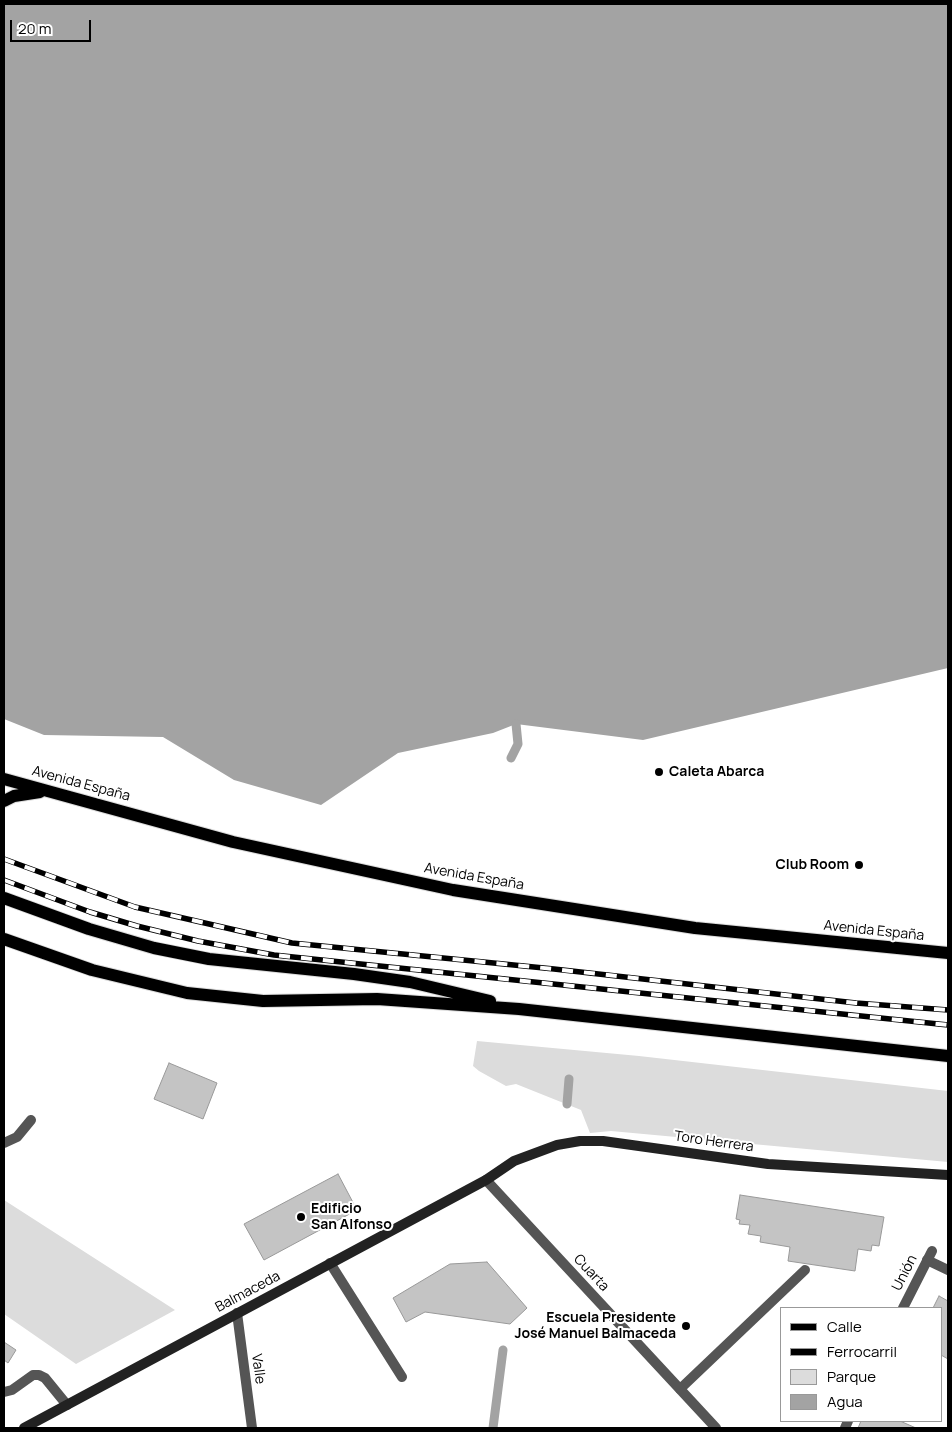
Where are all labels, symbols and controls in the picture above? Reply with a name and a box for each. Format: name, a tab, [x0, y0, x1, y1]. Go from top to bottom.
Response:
scale bar	[12, 10, 94, 42]
text: 20 m	[18, 18, 51, 39]
street label: Avenida España	[30, 763, 132, 805]
place label: Caleta Abarca	[669, 764, 764, 780]
marker: Caleta Abarca	[653, 766, 665, 778]
place label: Club Room	[775, 857, 849, 873]
marker: Club Room	[853, 859, 865, 871]
street label: Avenida España	[423, 860, 525, 894]
street label: Avenida España	[823, 917, 925, 945]
street label: Toro Herrera	[673, 1128, 755, 1156]
place label: Edificio San Alfonso	[311, 1201, 392, 1234]
marker: Edificio San Alfonso	[295, 1211, 307, 1223]
street label: Cuarta	[570, 1251, 612, 1295]
street label: Unión	[889, 1252, 921, 1294]
street label: Balmaceda	[213, 1268, 283, 1316]
legend	[780, 1307, 942, 1422]
place label: Escuela Presidente José Manuel Balmaceda	[515, 1310, 676, 1342]
text: Calle	[827, 1316, 862, 1337]
marker: Escuela Presidente José Manuel Balmaceda	[680, 1320, 692, 1332]
text: Ferrocarril	[827, 1341, 897, 1362]
street label: Valle	[248, 1353, 268, 1385]
text: Parque	[827, 1366, 876, 1387]
text: Agua	[827, 1391, 863, 1412]

